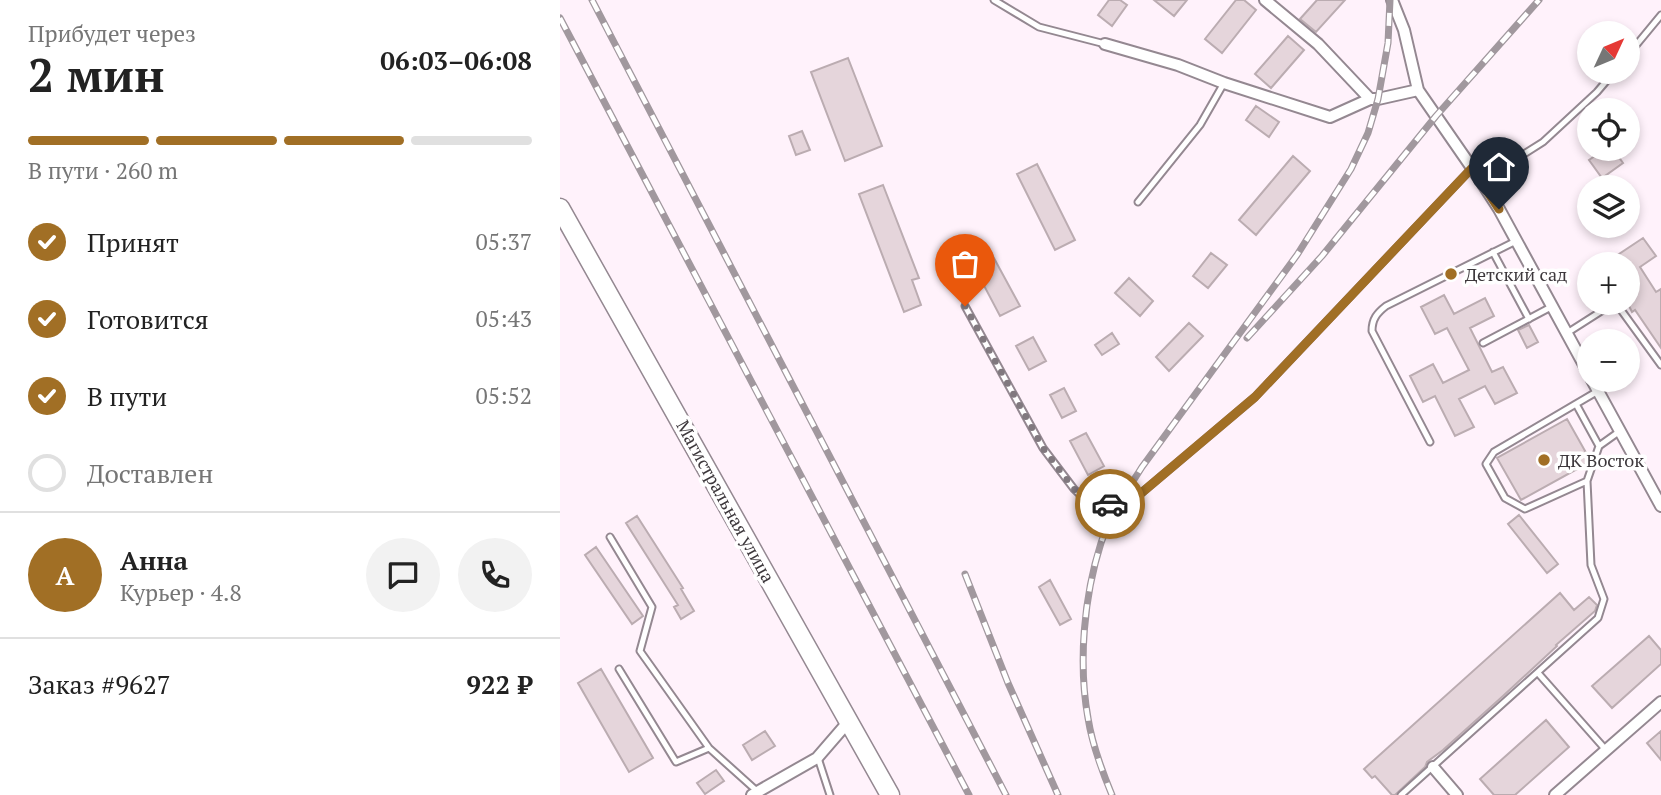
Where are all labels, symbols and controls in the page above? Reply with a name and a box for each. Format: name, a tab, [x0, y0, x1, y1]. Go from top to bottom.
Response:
text: Прибудет через	[28, 18, 196, 49]
north arrow	[1577, 21, 1640, 84]
map controls	[1577, 21, 1640, 392]
text: 06:03–06:08	[380, 43, 532, 77]
text: 2 мин	[28, 44, 165, 105]
button: locate	[1577, 98, 1640, 161]
pin	[1469, 137, 1529, 209]
icon: home	[1480, 148, 1518, 186]
text: В пути · 260 m	[28, 155, 178, 186]
button: layers	[1577, 175, 1640, 238]
icon: check	[28, 223, 66, 261]
text: Принят	[87, 225, 179, 259]
text: 05:37	[475, 226, 532, 257]
pin	[935, 234, 995, 306]
icon: bag	[946, 245, 984, 283]
button: +	[1577, 252, 1640, 315]
place label: Детский сад	[1465, 262, 1567, 286]
marker: Детский сад	[1443, 266, 1459, 282]
icon: check	[28, 300, 66, 338]
text: Готовится	[87, 302, 209, 336]
text: 05:43	[475, 303, 532, 334]
button: −	[1577, 329, 1640, 392]
icon: check	[28, 377, 66, 415]
text: В пути	[87, 379, 167, 413]
text: 05:52	[475, 380, 532, 411]
street label: Магистральная улица	[671, 415, 781, 587]
place label: ДК Восток	[1558, 448, 1644, 472]
marker: ДК Восток	[1536, 452, 1552, 468]
text: Доставлен	[87, 456, 213, 490]
courier	[1075, 469, 1145, 539]
icon: car	[1091, 485, 1129, 523]
button: chat	[366, 538, 440, 612]
button: phone	[458, 538, 532, 612]
text: Анна	[120, 543, 188, 577]
text: А	[56, 558, 74, 592]
text: Курьер · 4.8	[120, 577, 242, 608]
text: Заказ #9627	[28, 667, 171, 701]
text: 922 ₽	[466, 667, 532, 701]

